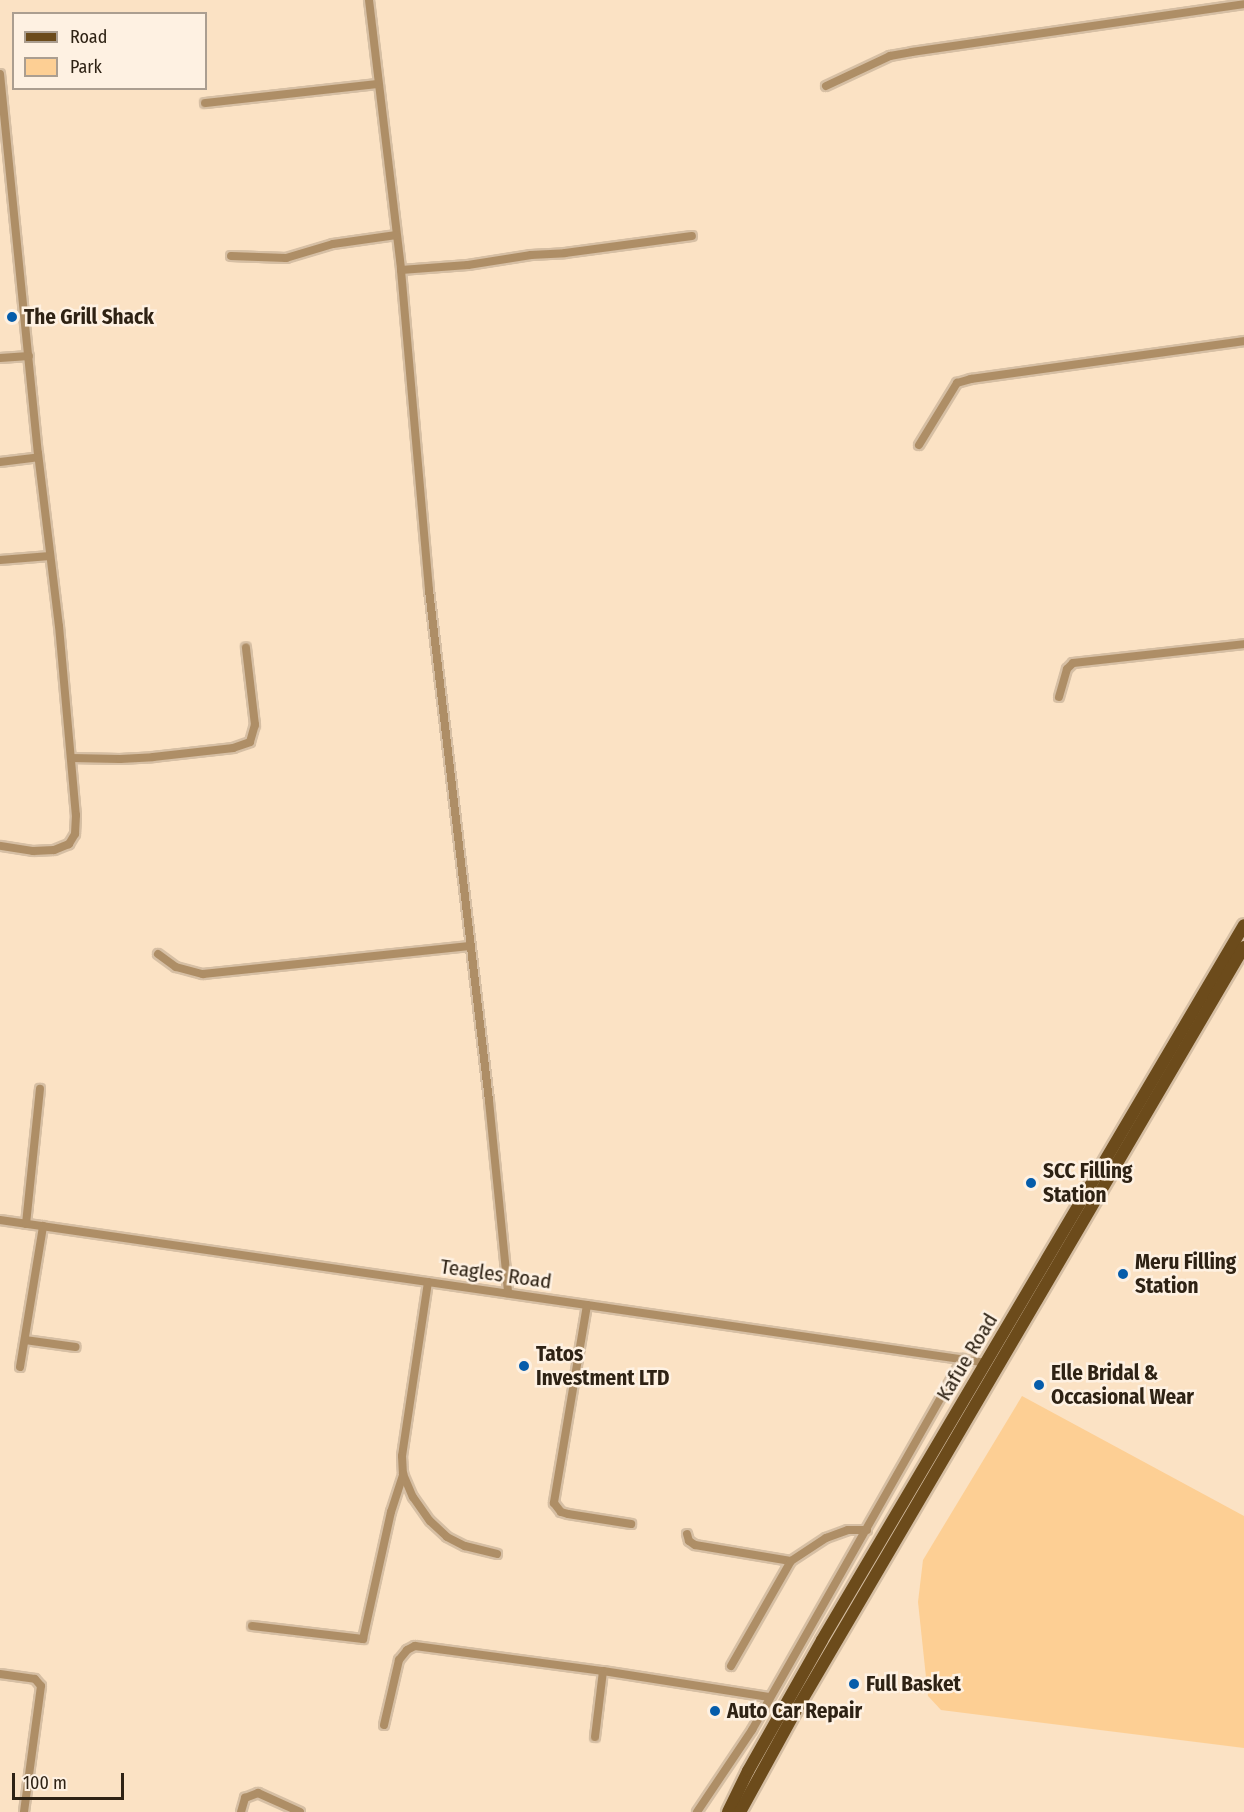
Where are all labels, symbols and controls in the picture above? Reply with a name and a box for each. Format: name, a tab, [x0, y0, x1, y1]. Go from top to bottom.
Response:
legend	[12, 12, 207, 90]
text: Road	[70, 26, 107, 48]
text: Park	[70, 56, 102, 78]
place label: The Grill Shack	[24, 304, 154, 330]
marker: The Grill Shack	[5, 310, 19, 324]
place label: SCC Filling Station	[1043, 1158, 1132, 1208]
marker: SCC Filling Station	[1024, 1176, 1038, 1190]
place label: Meru Filling Station	[1135, 1249, 1236, 1299]
street label: Teagles Road	[439, 1254, 553, 1294]
marker: Meru Filling Station	[1116, 1267, 1130, 1281]
street label: Kafue Road	[931, 1309, 1003, 1405]
place label: Tatos Investment LTD	[536, 1341, 669, 1391]
marker: Tatos Investment LTD	[517, 1359, 531, 1373]
place label: Elle Bridal & Occasional Wear	[1051, 1360, 1194, 1410]
marker: Elle Bridal & Occasional Wear	[1032, 1378, 1046, 1392]
place label: Full Basket	[866, 1671, 961, 1697]
marker: Full Basket	[847, 1677, 861, 1691]
place label: Auto Car Repair	[727, 1698, 862, 1724]
marker: Auto Car Repair	[708, 1704, 722, 1718]
scale bar	[15, 1761, 128, 1799]
text: 100 m	[23, 1772, 67, 1794]

